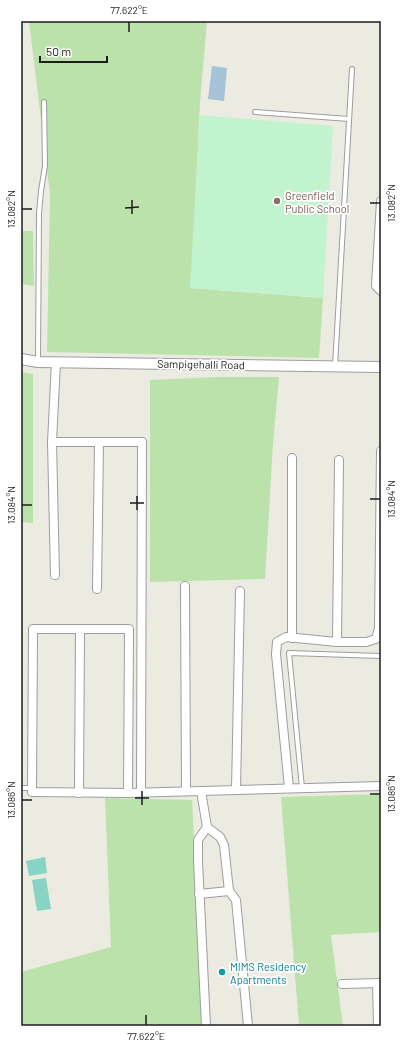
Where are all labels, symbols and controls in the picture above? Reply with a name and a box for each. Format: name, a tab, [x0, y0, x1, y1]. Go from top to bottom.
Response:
text: 77.622°E	[110, 4, 148, 16]
scale bar	[40, 38, 107, 64]
text: 50 m	[46, 44, 71, 58]
text: 13.082°N	[385, 184, 397, 222]
place label: Greenfield Public School	[285, 189, 349, 215]
text: 13.082°N	[5, 190, 17, 228]
marker: Greenfield Public School	[272, 196, 282, 206]
street label: Sampigehalli Road	[157, 357, 245, 371]
text: 13.084°N	[385, 480, 397, 518]
text: 13.084°N	[5, 486, 17, 524]
text: 13.086°N	[385, 775, 397, 813]
text: 13.086°N	[5, 781, 17, 819]
place label: MIMS Residency Apartments	[230, 960, 306, 986]
marker: MIMS Residency Apartments	[217, 967, 227, 977]
text: 77.622°E	[127, 1030, 165, 1042]

